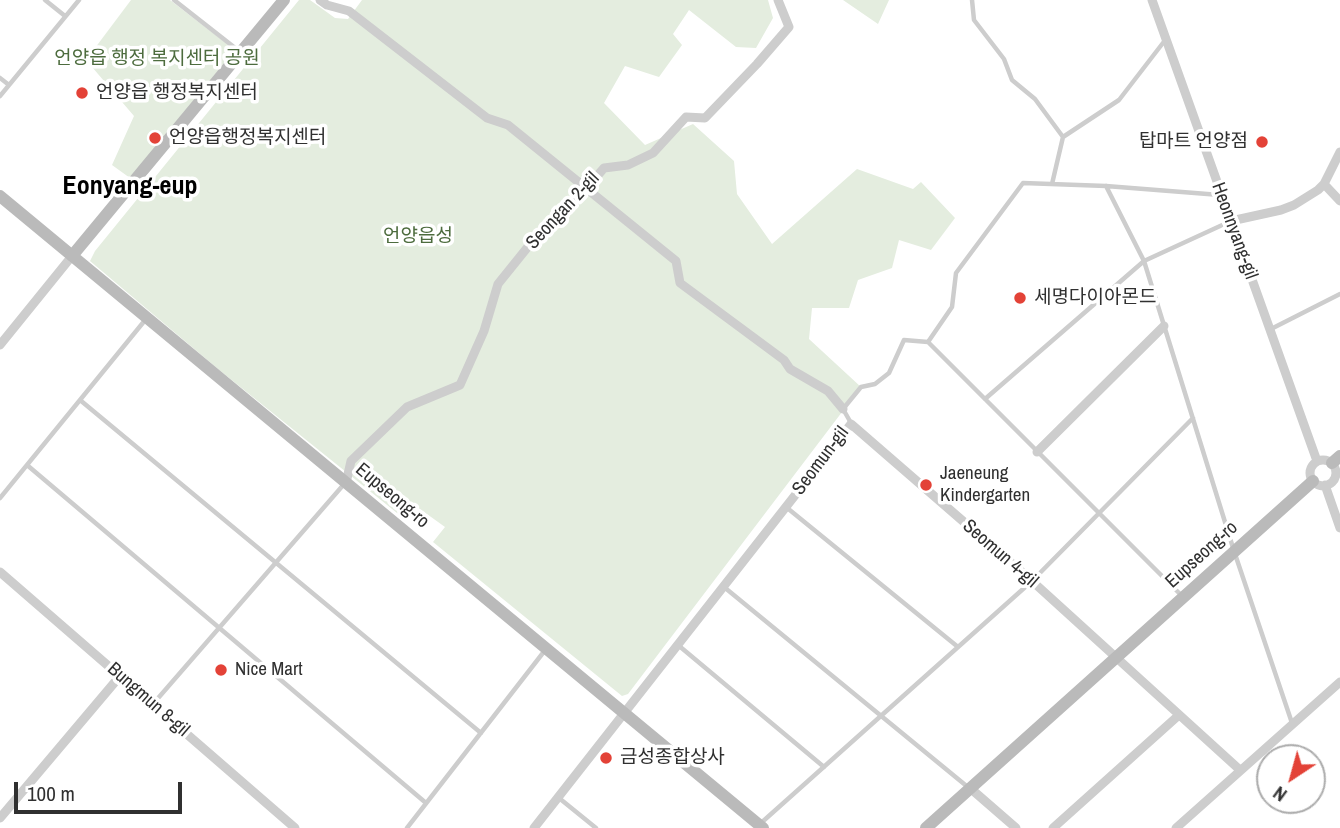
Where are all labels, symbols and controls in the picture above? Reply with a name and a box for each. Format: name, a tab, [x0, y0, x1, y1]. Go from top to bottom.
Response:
park label: 언양읍 행정 복지센터 공원	[54, 48, 260, 70]
place label: 언양읍 행정복지센터	[96, 82, 258, 104]
marker: 언양읍 행정복지센터	[74, 85, 90, 101]
place label: 언양읍행정복지센터	[169, 127, 326, 149]
marker: 언양읍행정복지센터	[147, 130, 163, 146]
place label: 탑마트 언양점	[1139, 131, 1248, 153]
marker: 탑마트 언양점	[1254, 134, 1270, 150]
street label: Seongan 2-gil	[522, 168, 604, 254]
district label: Eonyang-eup	[62, 171, 198, 203]
street label: Heonnyang-gil	[1206, 179, 1262, 283]
park label: 언양읍성	[383, 226, 453, 248]
place label: 세명다이아몬드	[1034, 287, 1156, 309]
marker: 세명다이아몬드	[1012, 290, 1028, 306]
street label: Seomun-gil	[788, 422, 854, 500]
street label: Eupseong-ro	[351, 459, 433, 533]
place label: Jaeneung Kindergarten	[940, 463, 1030, 507]
marker: Jaeneung Kindergarten	[918, 477, 934, 493]
street label: Seomun 4-gil	[958, 515, 1042, 593]
street label: Eupseong-ro	[1161, 517, 1243, 593]
street label: Bungmun 8-gil	[102, 658, 194, 742]
place label: Nice Mart	[235, 659, 303, 681]
marker: Nice Mart	[213, 662, 229, 678]
north arrow	[1256, 744, 1326, 814]
place label: 금성종합상사	[620, 747, 725, 769]
marker: 금성종합상사	[598, 750, 614, 766]
scale bar	[18, 768, 186, 812]
text: 100 m	[27, 779, 75, 808]
text: N	[1268, 781, 1292, 808]

